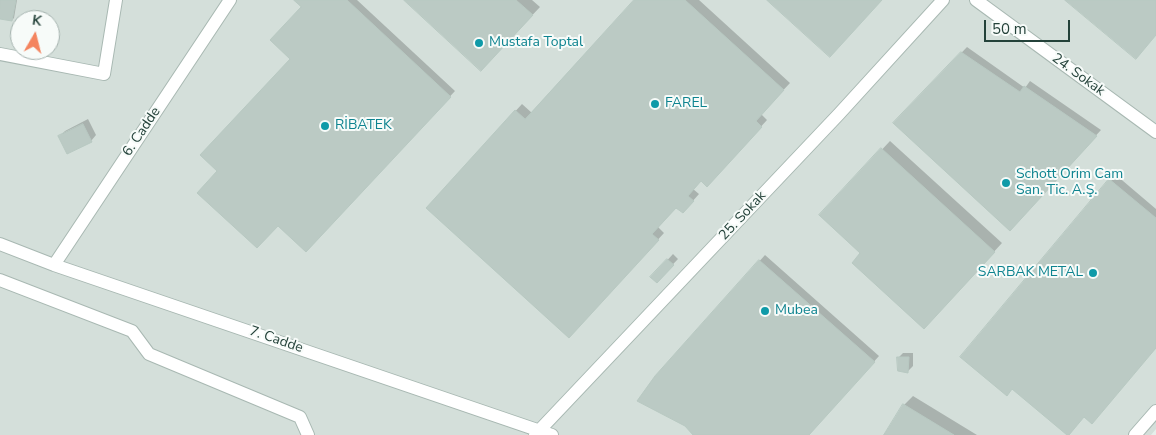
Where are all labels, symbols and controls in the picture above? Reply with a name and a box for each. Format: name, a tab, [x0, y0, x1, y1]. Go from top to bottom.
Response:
north arrow	[10, 10, 60, 60]
scale bar	[986, 10, 1072, 42]
text: K	[31, 11, 43, 31]
text: 50 m	[992, 19, 1027, 39]
place label: Mustafa Toptal	[489, 35, 583, 51]
marker: Mustafa Toptal	[473, 37, 485, 49]
street label: 24. Sokak	[1048, 50, 1108, 100]
place label: FAREL	[665, 96, 707, 112]
marker: FAREL	[649, 98, 661, 110]
street label: 6. Cadde	[119, 104, 165, 160]
place label: RİBATEK	[335, 118, 392, 134]
marker: RİBATEK	[319, 120, 331, 132]
place label: Schott Orim Cam San. Tic. A.Ş.	[1016, 167, 1123, 200]
marker: Schott Orim Cam San. Tic. A.Ş.	[1000, 177, 1012, 189]
street label: 25. Sokak	[716, 188, 770, 244]
place label: SARBAK METAL	[978, 265, 1083, 281]
marker: SARBAK METAL	[1087, 267, 1099, 279]
place label: Mubea	[775, 303, 818, 319]
marker: Mubea	[759, 305, 771, 317]
street label: 7. Cadde	[247, 323, 305, 357]

